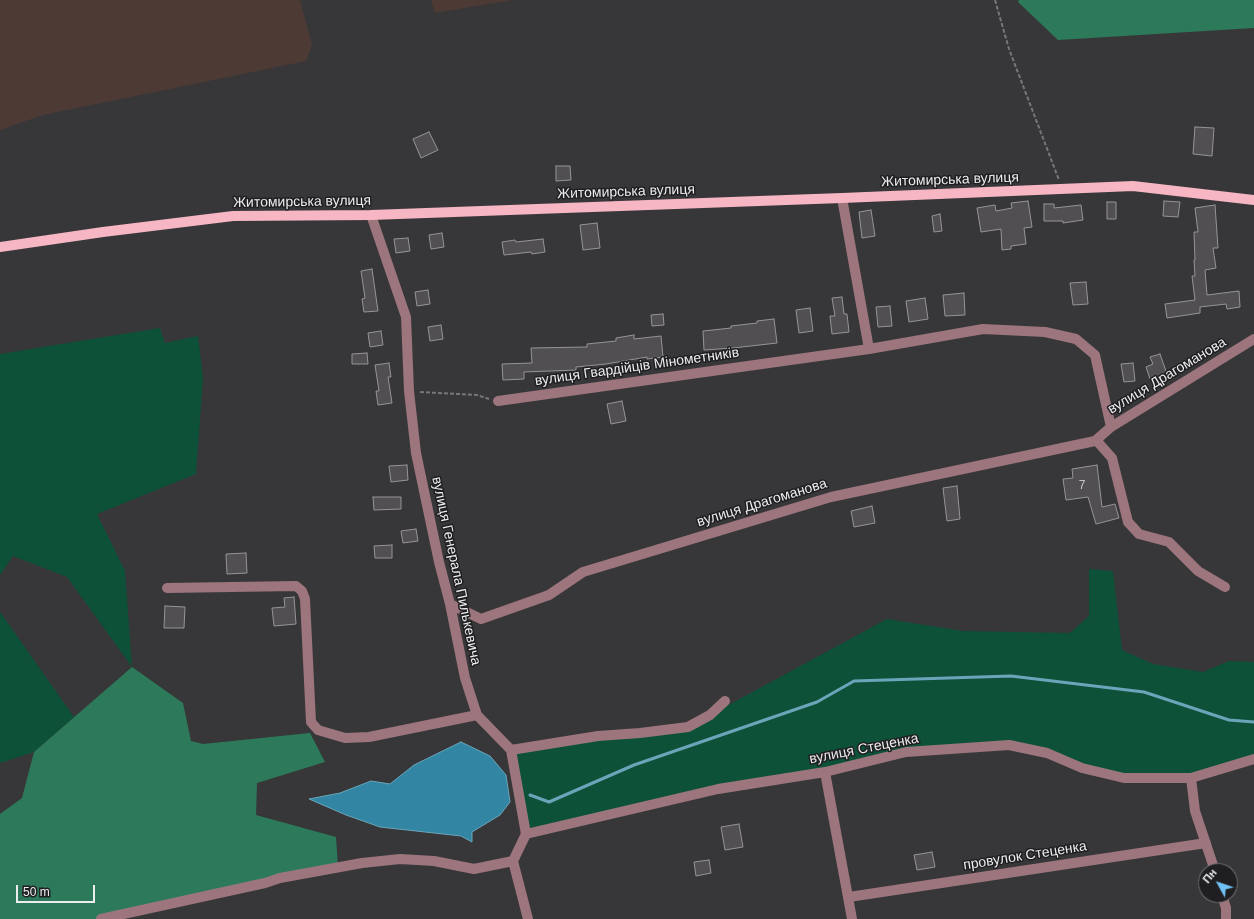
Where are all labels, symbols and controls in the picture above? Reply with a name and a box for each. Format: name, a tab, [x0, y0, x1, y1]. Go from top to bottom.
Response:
street label: Житомирська вулиця	[881, 169, 1019, 191]
street label: Житомирська вулиця	[557, 181, 695, 203]
street label: Житомирська вулиця	[233, 192, 371, 212]
street label: вулиця Драгоманова	[1105, 334, 1229, 418]
street label: вулиця Гвардійців Мінометників	[534, 344, 740, 390]
street label: вулиця Генерала Пилькевича	[428, 475, 484, 667]
street label: вулиця Драгоманова	[695, 475, 829, 531]
house number: 7	[1079, 479, 1085, 493]
street label: вулиця Стеценка	[808, 730, 920, 768]
street label: провулок Стеценка	[962, 838, 1088, 874]
north arrow	[1198, 863, 1238, 903]
text: Пн	[1200, 866, 1219, 885]
scale bar	[18, 877, 97, 903]
text: 50 m	[23, 885, 50, 899]

